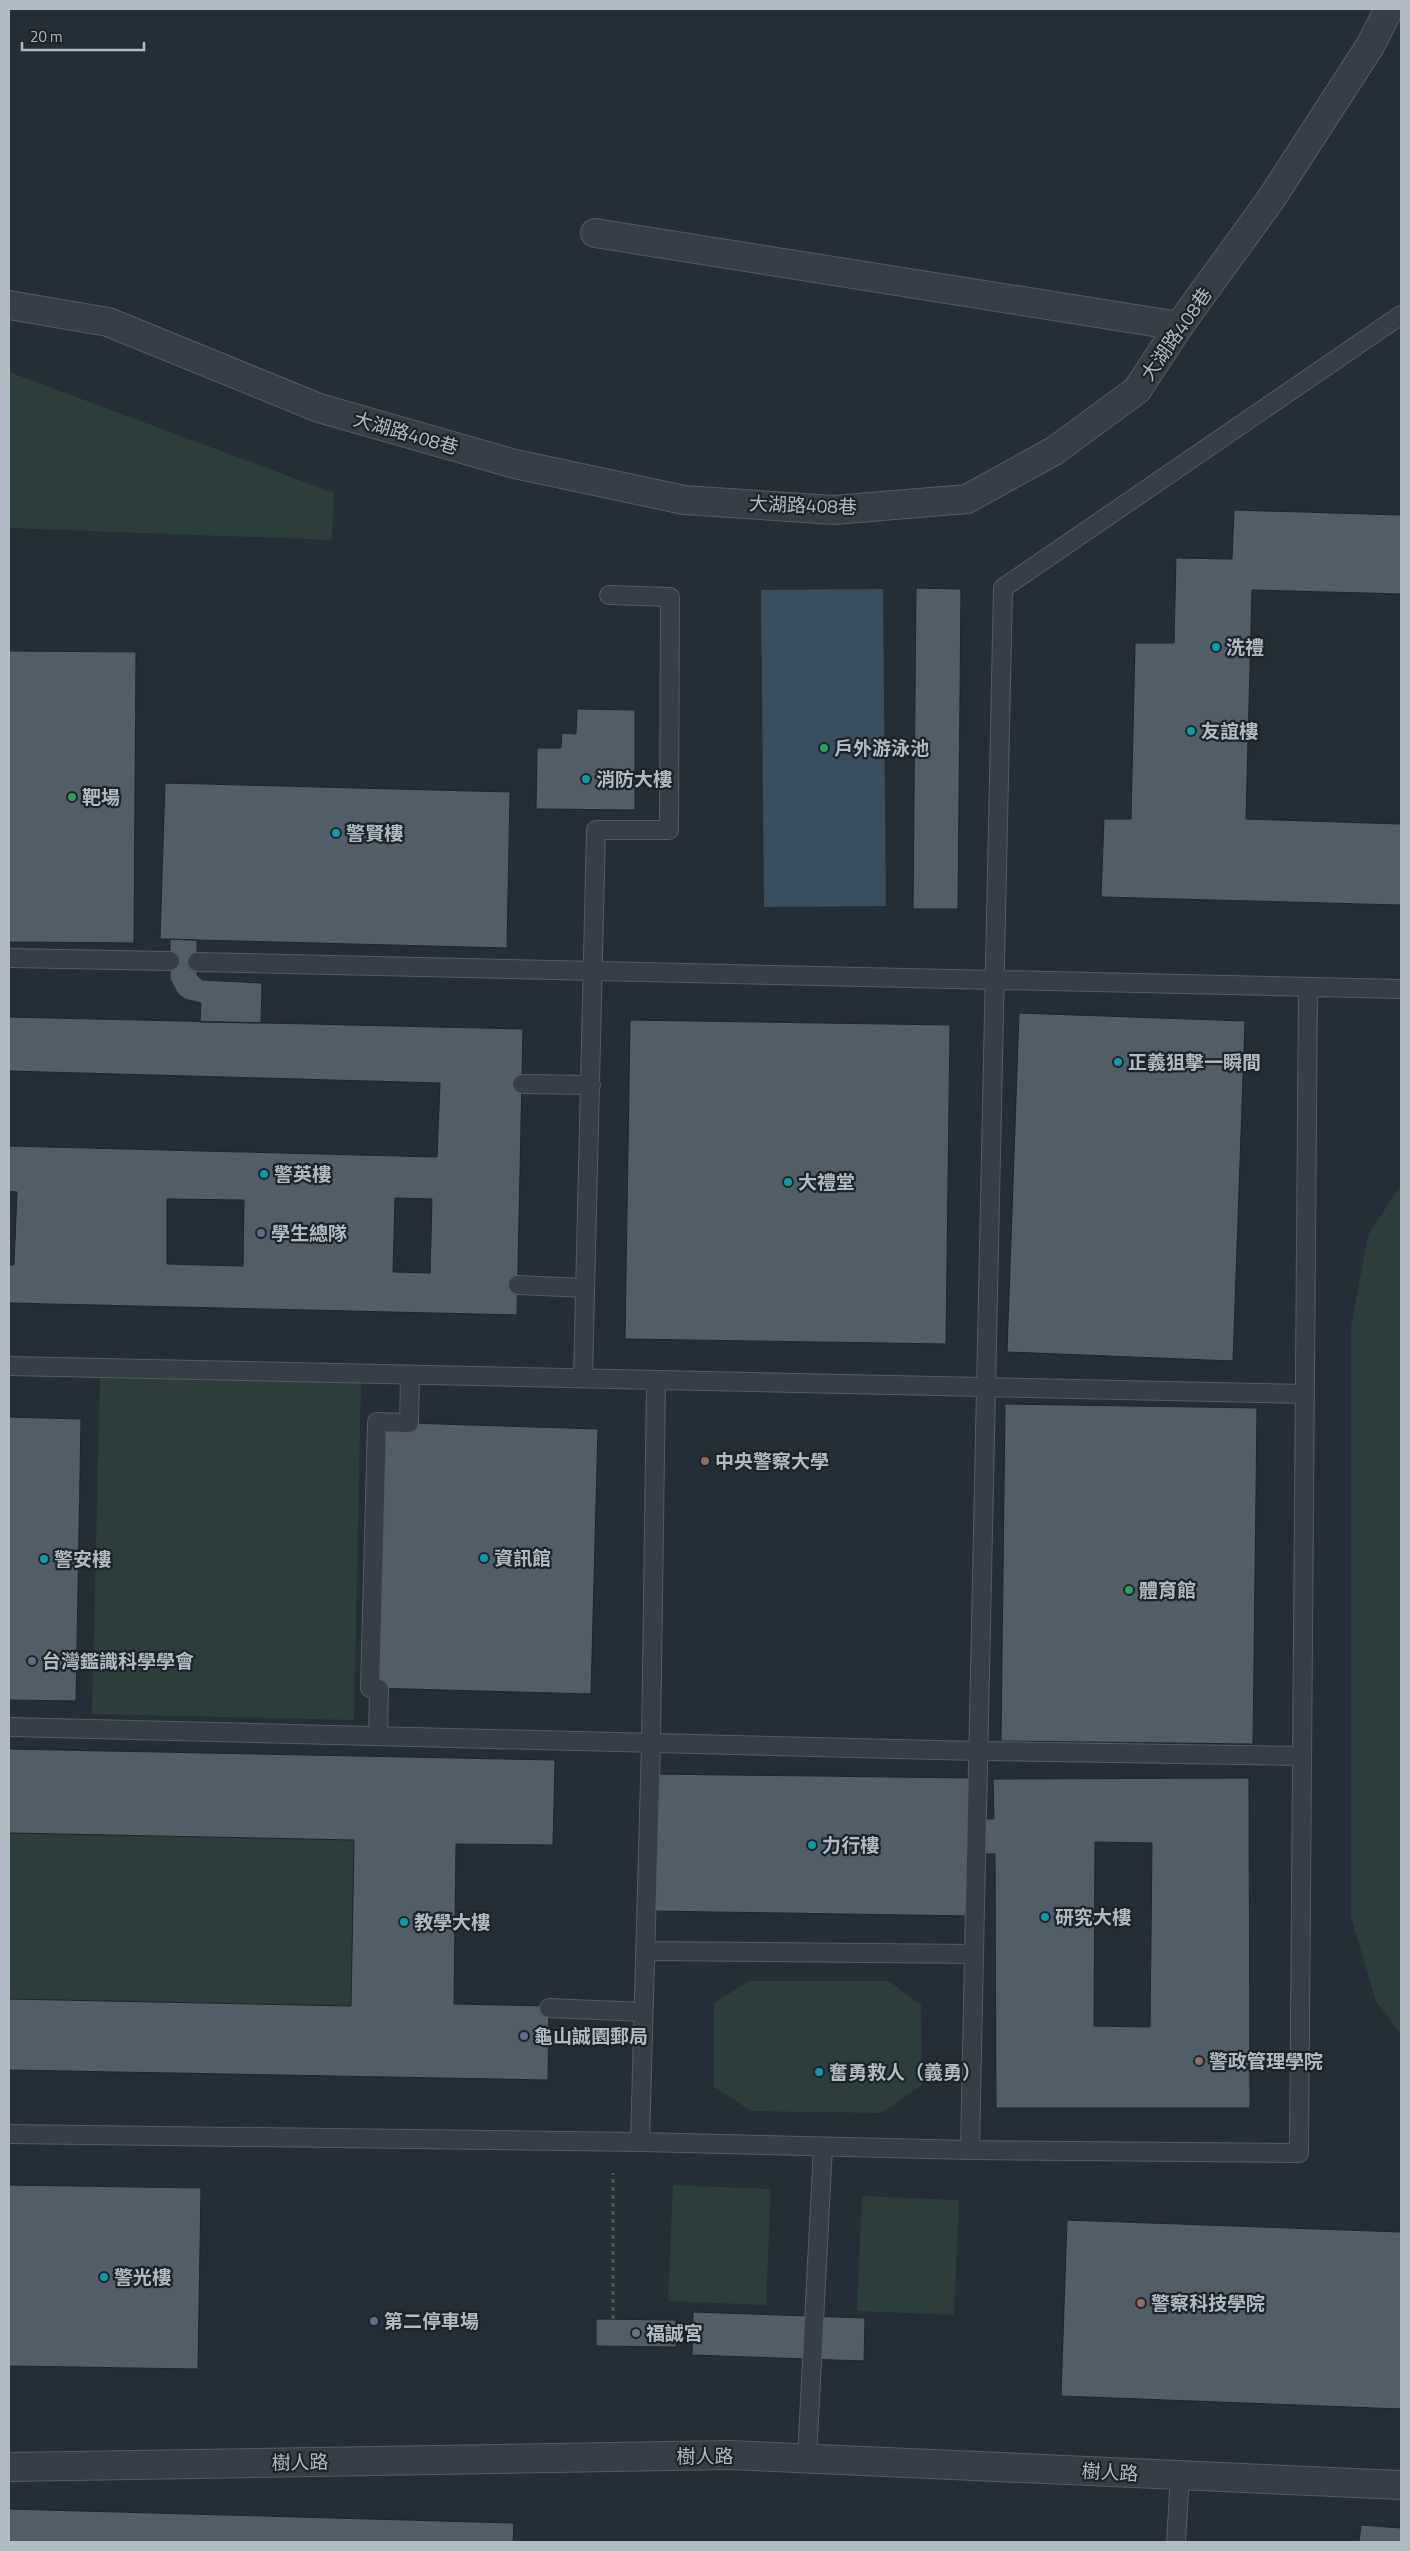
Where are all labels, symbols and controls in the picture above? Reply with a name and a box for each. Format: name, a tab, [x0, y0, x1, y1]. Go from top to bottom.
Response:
scale bar	[22, 20, 145, 52]
text: 20 m	[30, 25, 63, 48]
street label: 大湖路408巷	[1133, 281, 1218, 386]
street label: 大湖路408巷	[350, 404, 462, 461]
street label: 大湖路408巷	[749, 488, 857, 521]
place label: 洗禮	[1226, 632, 1264, 661]
marker: 洗禮	[1210, 641, 1222, 653]
place label: 友誼樓	[1201, 716, 1258, 745]
marker: 友誼樓	[1185, 725, 1197, 737]
place label: 戶外游泳池	[834, 733, 929, 762]
marker: 戶外游泳池	[818, 742, 830, 754]
place label: 消防大樓	[596, 764, 672, 793]
marker: 消防大樓	[580, 773, 592, 785]
place label: 靶場	[82, 782, 120, 811]
marker: 靶場	[66, 791, 78, 803]
place label: 警賢樓	[346, 818, 403, 847]
marker: 警賢樓	[330, 827, 342, 839]
place label: 正義狙擊一瞬間	[1128, 1047, 1261, 1076]
marker: 正義狙擊一瞬間	[1112, 1056, 1124, 1068]
place label: 警英樓	[274, 1159, 331, 1188]
place label: 大禮堂	[798, 1167, 855, 1196]
marker: 警英樓	[258, 1168, 270, 1180]
marker: 大禮堂	[782, 1176, 794, 1188]
place label: 學生總隊	[271, 1218, 347, 1247]
marker: 學生總隊	[255, 1227, 267, 1239]
place label: 中央警察大學	[715, 1446, 829, 1475]
marker: 中央警察大學	[699, 1455, 711, 1467]
place label: 資訊館	[494, 1543, 551, 1572]
place label: 警安樓	[54, 1544, 111, 1573]
marker: 資訊館	[478, 1552, 490, 1564]
marker: 警安樓	[38, 1553, 50, 1565]
place label: 體育館	[1139, 1575, 1196, 1604]
marker: 體育館	[1123, 1584, 1135, 1596]
place label: 台灣鑑識科學學會	[42, 1646, 194, 1675]
marker: 台灣鑑識科學學會	[26, 1655, 38, 1667]
place label: 力行樓	[822, 1830, 879, 1859]
marker: 力行樓	[806, 1839, 818, 1851]
place label: 研究大樓	[1055, 1902, 1131, 1931]
place label: 教學大樓	[414, 1907, 490, 1936]
marker: 研究大樓	[1039, 1911, 1051, 1923]
marker: 教學大樓	[398, 1916, 410, 1928]
place label: 龜山誠園郵局	[534, 2021, 648, 2050]
marker: 龜山誠園郵局	[518, 2030, 530, 2042]
place label: 警政管理學院	[1209, 2046, 1323, 2075]
marker: 警政管理學院	[1193, 2055, 1205, 2067]
place label: 奮勇救人（義勇）	[829, 2057, 981, 2086]
marker: 奮勇救人（義勇）	[813, 2066, 825, 2078]
place label: 警光樓	[114, 2262, 171, 2291]
marker: 警光樓	[98, 2271, 110, 2283]
place label: 警察科技學院	[1151, 2288, 1265, 2317]
marker: 警察科技學院	[1135, 2297, 1147, 2309]
place label: 第二停車場	[384, 2306, 479, 2335]
marker: 第二停車場	[368, 2315, 380, 2327]
place label: 福誠宮	[646, 2318, 703, 2347]
marker: 福誠宮	[630, 2327, 642, 2339]
street label: 樹人路	[676, 2441, 734, 2470]
street label: 樹人路	[271, 2447, 329, 2476]
street label: 樹人路	[1081, 2456, 1139, 2487]

